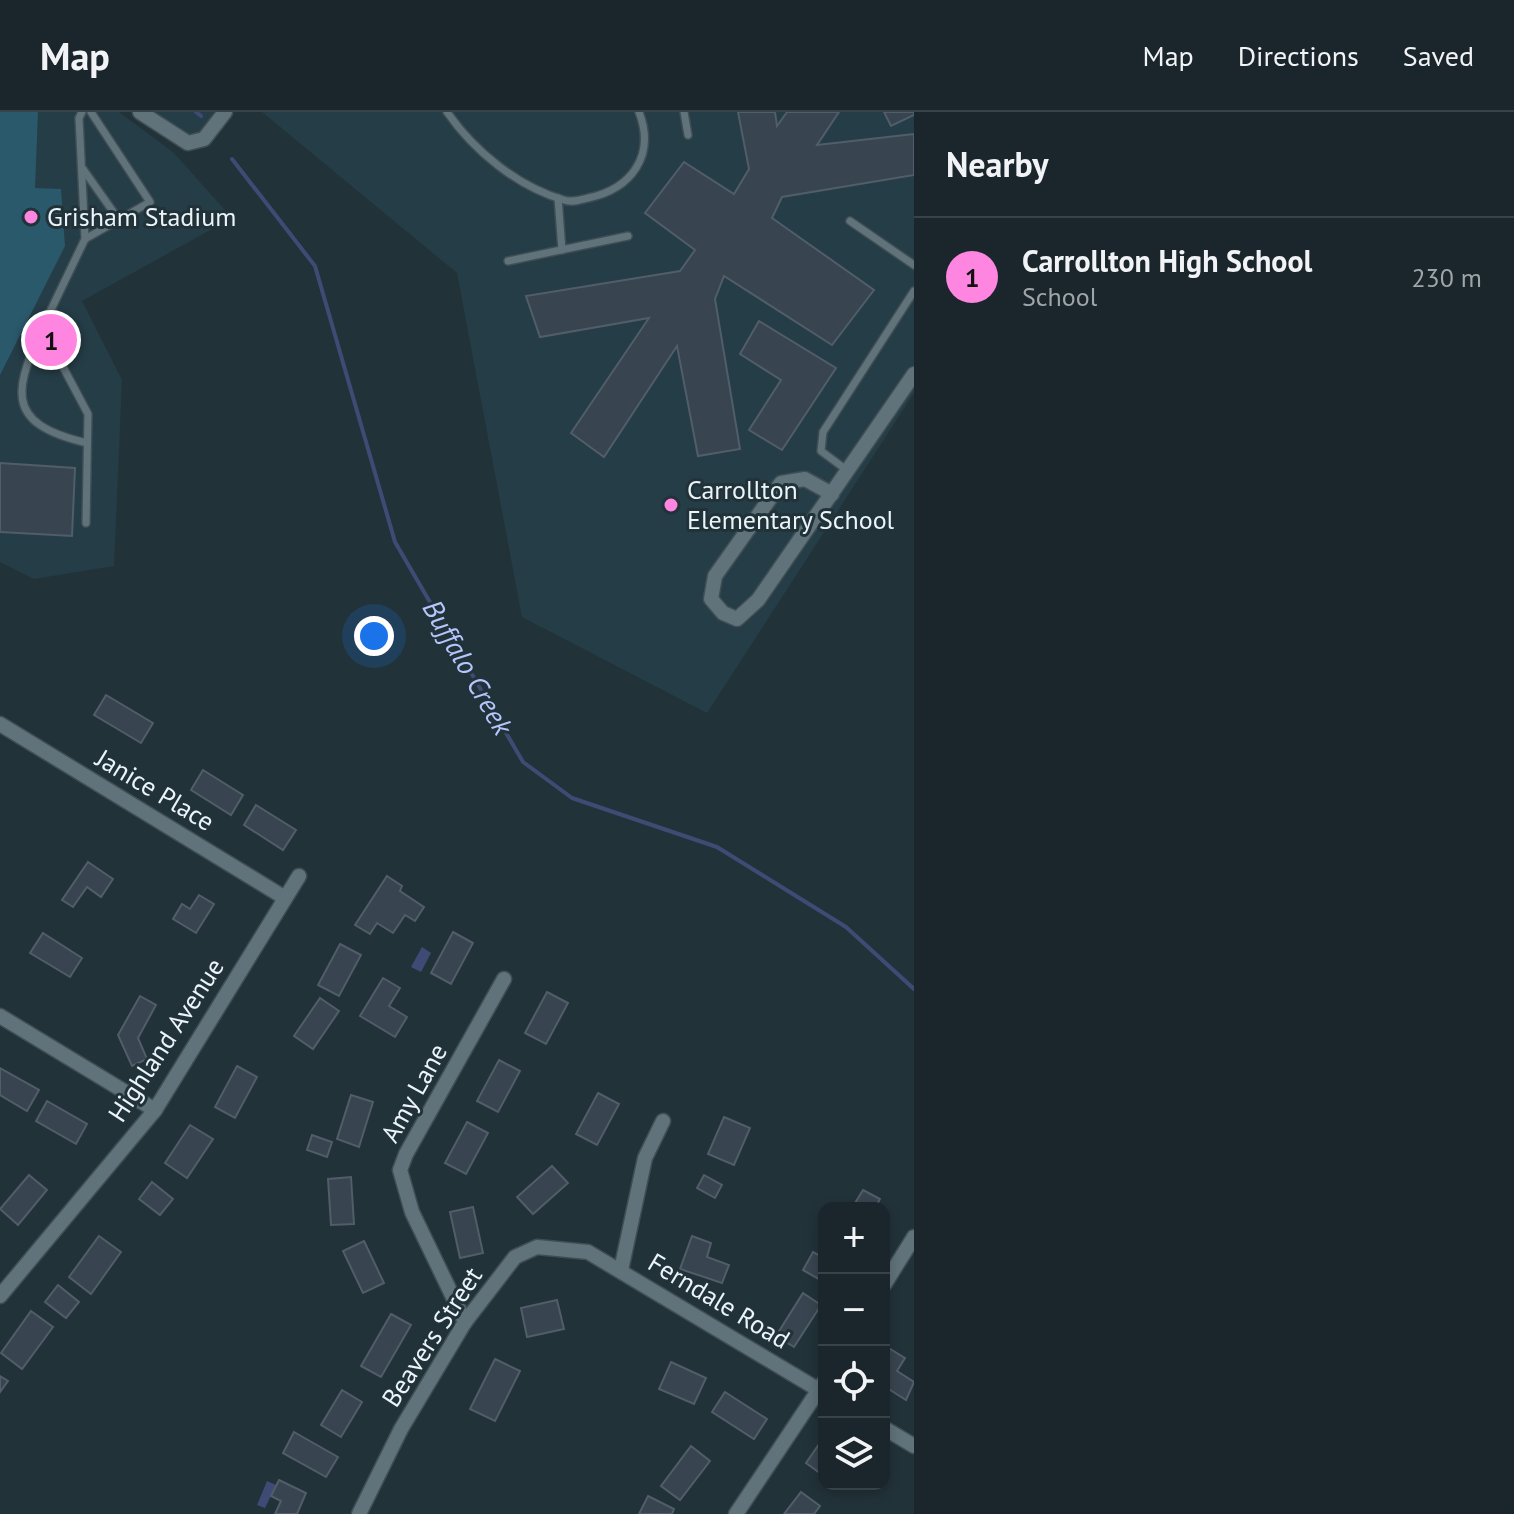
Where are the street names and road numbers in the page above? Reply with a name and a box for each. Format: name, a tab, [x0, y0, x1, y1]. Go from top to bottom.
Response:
street label: Janice Place	[89, 741, 220, 838]
street label: Highland Avenue	[100, 952, 231, 1128]
street label: Amy Lane	[373, 1038, 454, 1148]
street label: Ferndale Road	[642, 1245, 796, 1356]
street label: Beavers Street	[374, 1261, 489, 1413]

